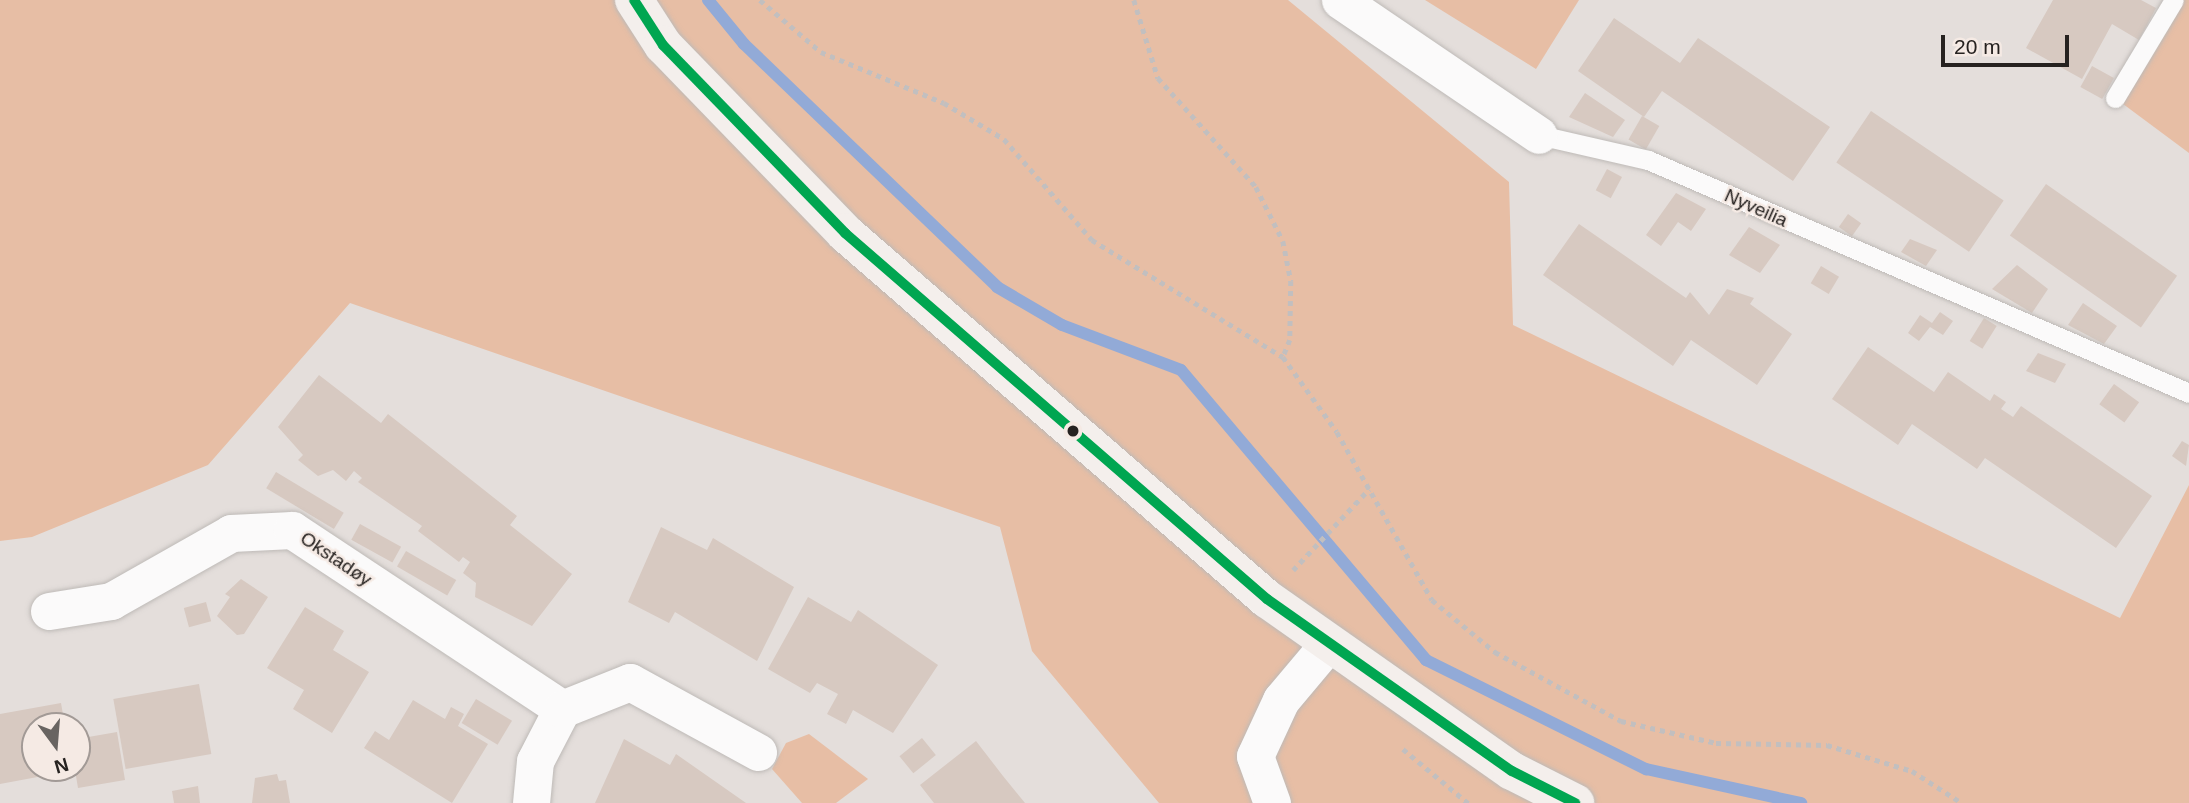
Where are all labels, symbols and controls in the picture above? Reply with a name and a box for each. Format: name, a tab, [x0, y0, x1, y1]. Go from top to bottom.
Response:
scale bar	[1944, 21, 2072, 65]
text: 20 m	[1954, 35, 2001, 58]
street label: Nyveilia	[1721, 184, 1791, 232]
unlabelled marker	[1066, 424, 1080, 438]
street label: Okstadøy	[296, 527, 376, 591]
north arrow	[21, 712, 91, 782]
text: N	[52, 754, 71, 778]

